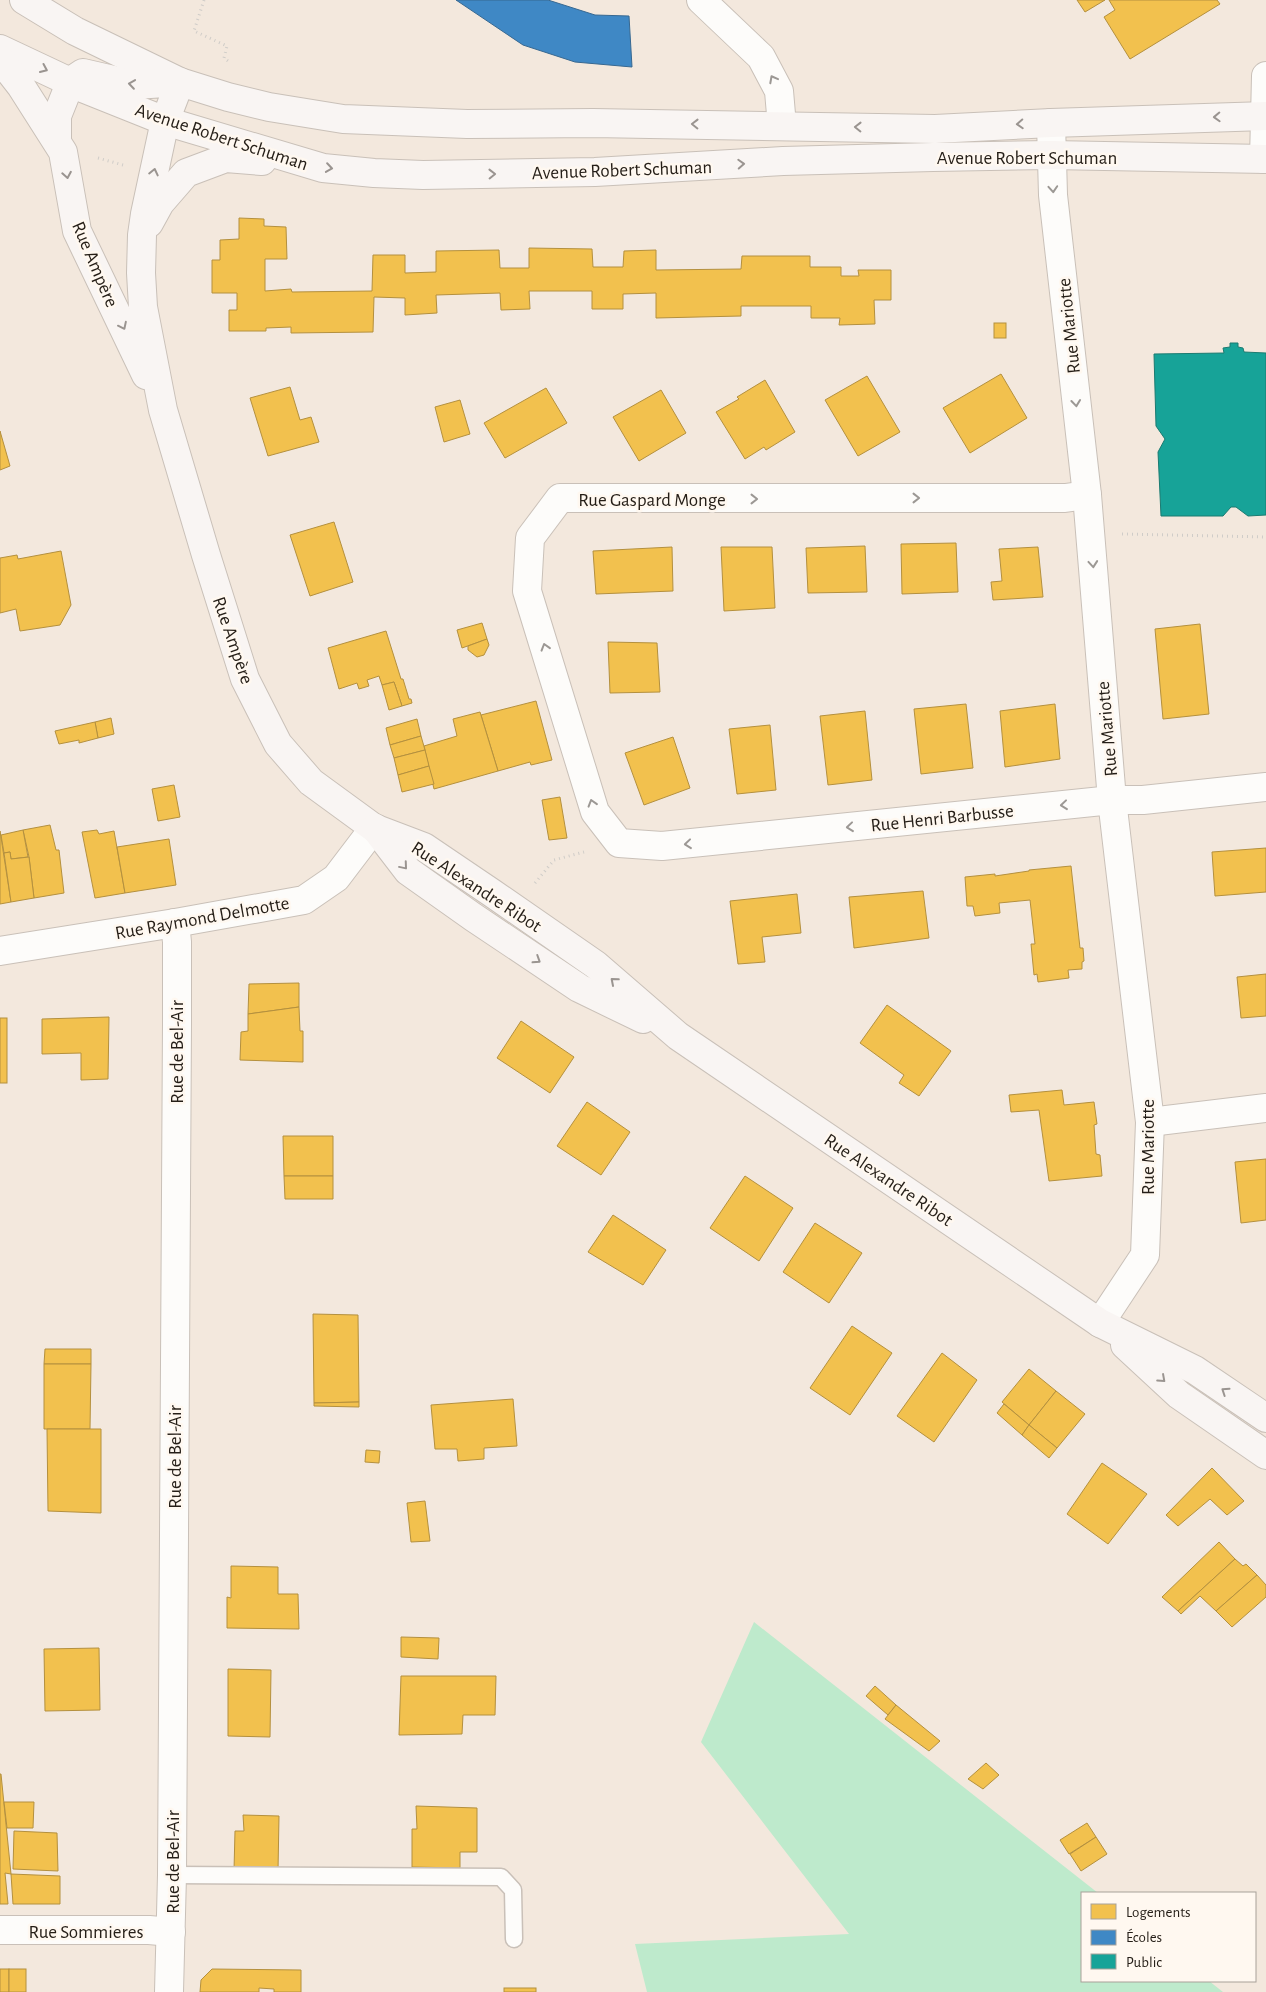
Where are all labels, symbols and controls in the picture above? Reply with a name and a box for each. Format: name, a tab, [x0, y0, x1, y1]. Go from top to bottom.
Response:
one-way arrow	[39, 63, 48, 73]
one-way arrow	[769, 75, 779, 84]
one-way arrow	[128, 79, 136, 90]
street label: Avenue Robert Schuman	[133, 101, 310, 174]
one-way arrow	[1213, 112, 1221, 123]
one-way arrow	[691, 119, 699, 130]
one-way arrow	[1016, 119, 1024, 130]
one-way arrow	[853, 122, 861, 133]
street label: Avenue Robert Schuman	[937, 149, 1117, 168]
street label: Avenue Robert Schuman	[532, 158, 713, 183]
one-way arrow	[738, 158, 746, 169]
one-way arrow	[326, 162, 334, 173]
one-way arrow	[148, 167, 159, 176]
one-way arrow	[488, 168, 496, 179]
one-way arrow	[62, 171, 72, 179]
one-way arrow	[1047, 185, 1058, 193]
street label: Rue Ampère	[68, 219, 121, 310]
street label: Rue Mariotte	[1055, 277, 1084, 374]
one-way arrow	[117, 321, 127, 330]
one-way arrow	[1070, 399, 1081, 407]
street label: Rue Gaspard Monge	[578, 491, 726, 510]
one-way arrow	[912, 493, 920, 503]
one-way arrow	[750, 494, 758, 504]
one-way arrow	[1087, 561, 1098, 569]
street label: Rue Ampère	[209, 594, 256, 687]
one-way arrow	[540, 644, 550, 652]
street label: Rue Mariotte	[1094, 680, 1121, 777]
one-way arrow	[587, 799, 597, 807]
one-way arrow	[1059, 799, 1067, 810]
street label: Rue Henri Barbusse	[870, 802, 1015, 835]
one-way arrow	[846, 821, 854, 832]
street label: Rue Alexandre Ribot	[408, 838, 545, 936]
one-way arrow	[684, 838, 692, 849]
one-way arrow	[399, 860, 407, 869]
street label: Rue Raymond Delmotte	[114, 894, 291, 943]
one-way arrow	[531, 953, 540, 963]
one-way arrow	[611, 978, 620, 987]
street label: Rue de Bel-Air	[168, 1000, 187, 1104]
street label: Rue Mariotte	[1139, 1099, 1158, 1195]
street label: Rue Alexandre Ribot	[820, 1130, 956, 1230]
one-way arrow	[1157, 1373, 1166, 1382]
one-way arrow	[1222, 1388, 1231, 1397]
street label: Rue de Bel-Air	[166, 1405, 185, 1509]
street label: Rue de Bel-Air	[164, 1810, 183, 1914]
legend	[1081, 1892, 1256, 1982]
text: Logements	[1126, 1905, 1191, 1920]
street label: Rue Sommieres	[29, 1923, 143, 1942]
text: Écoles	[1126, 1928, 1162, 1945]
text: Public	[1126, 1955, 1162, 1970]

